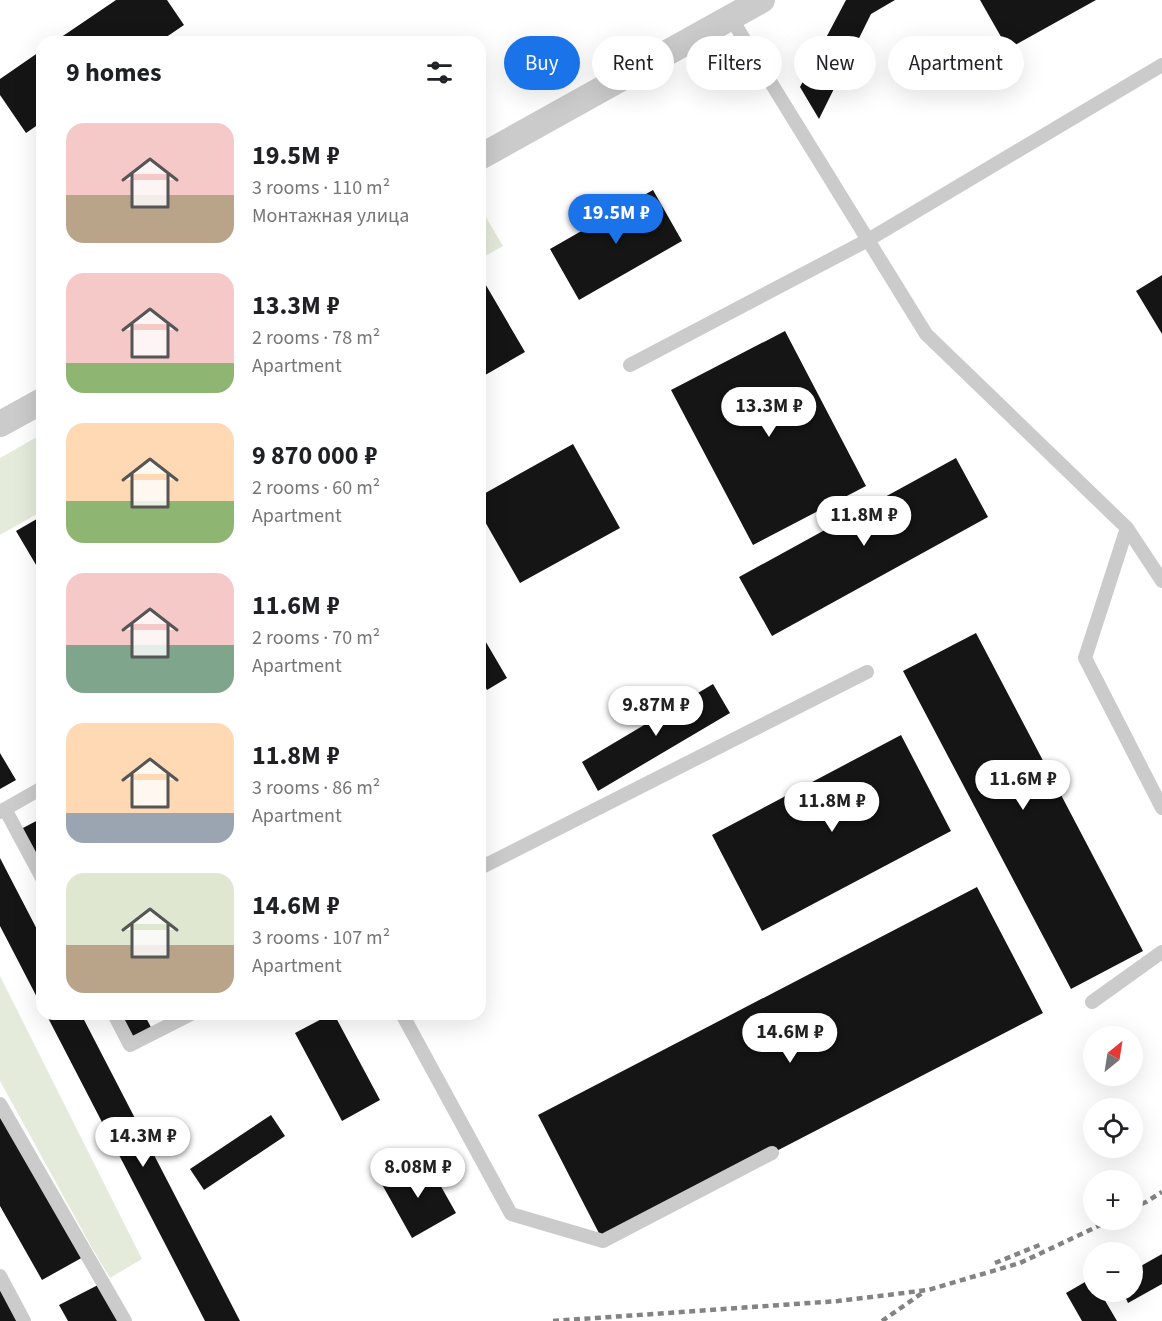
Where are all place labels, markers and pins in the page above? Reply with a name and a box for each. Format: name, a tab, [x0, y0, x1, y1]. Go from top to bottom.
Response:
pin: 19.5M ₽	[561, 194, 671, 245]
pin: 13.3M ₽	[714, 387, 824, 438]
pin: 11.8M ₽	[809, 496, 919, 547]
pin: 9.87M ₽	[601, 686, 711, 737]
pin: 11.6M ₽	[968, 760, 1078, 811]
pin: 11.8M ₽	[777, 782, 887, 833]
pin: 14.6M ₽	[735, 1013, 845, 1064]
pin: 14.3M ₽	[88, 1117, 198, 1168]
pin: 8.08M ₽	[363, 1148, 473, 1199]

